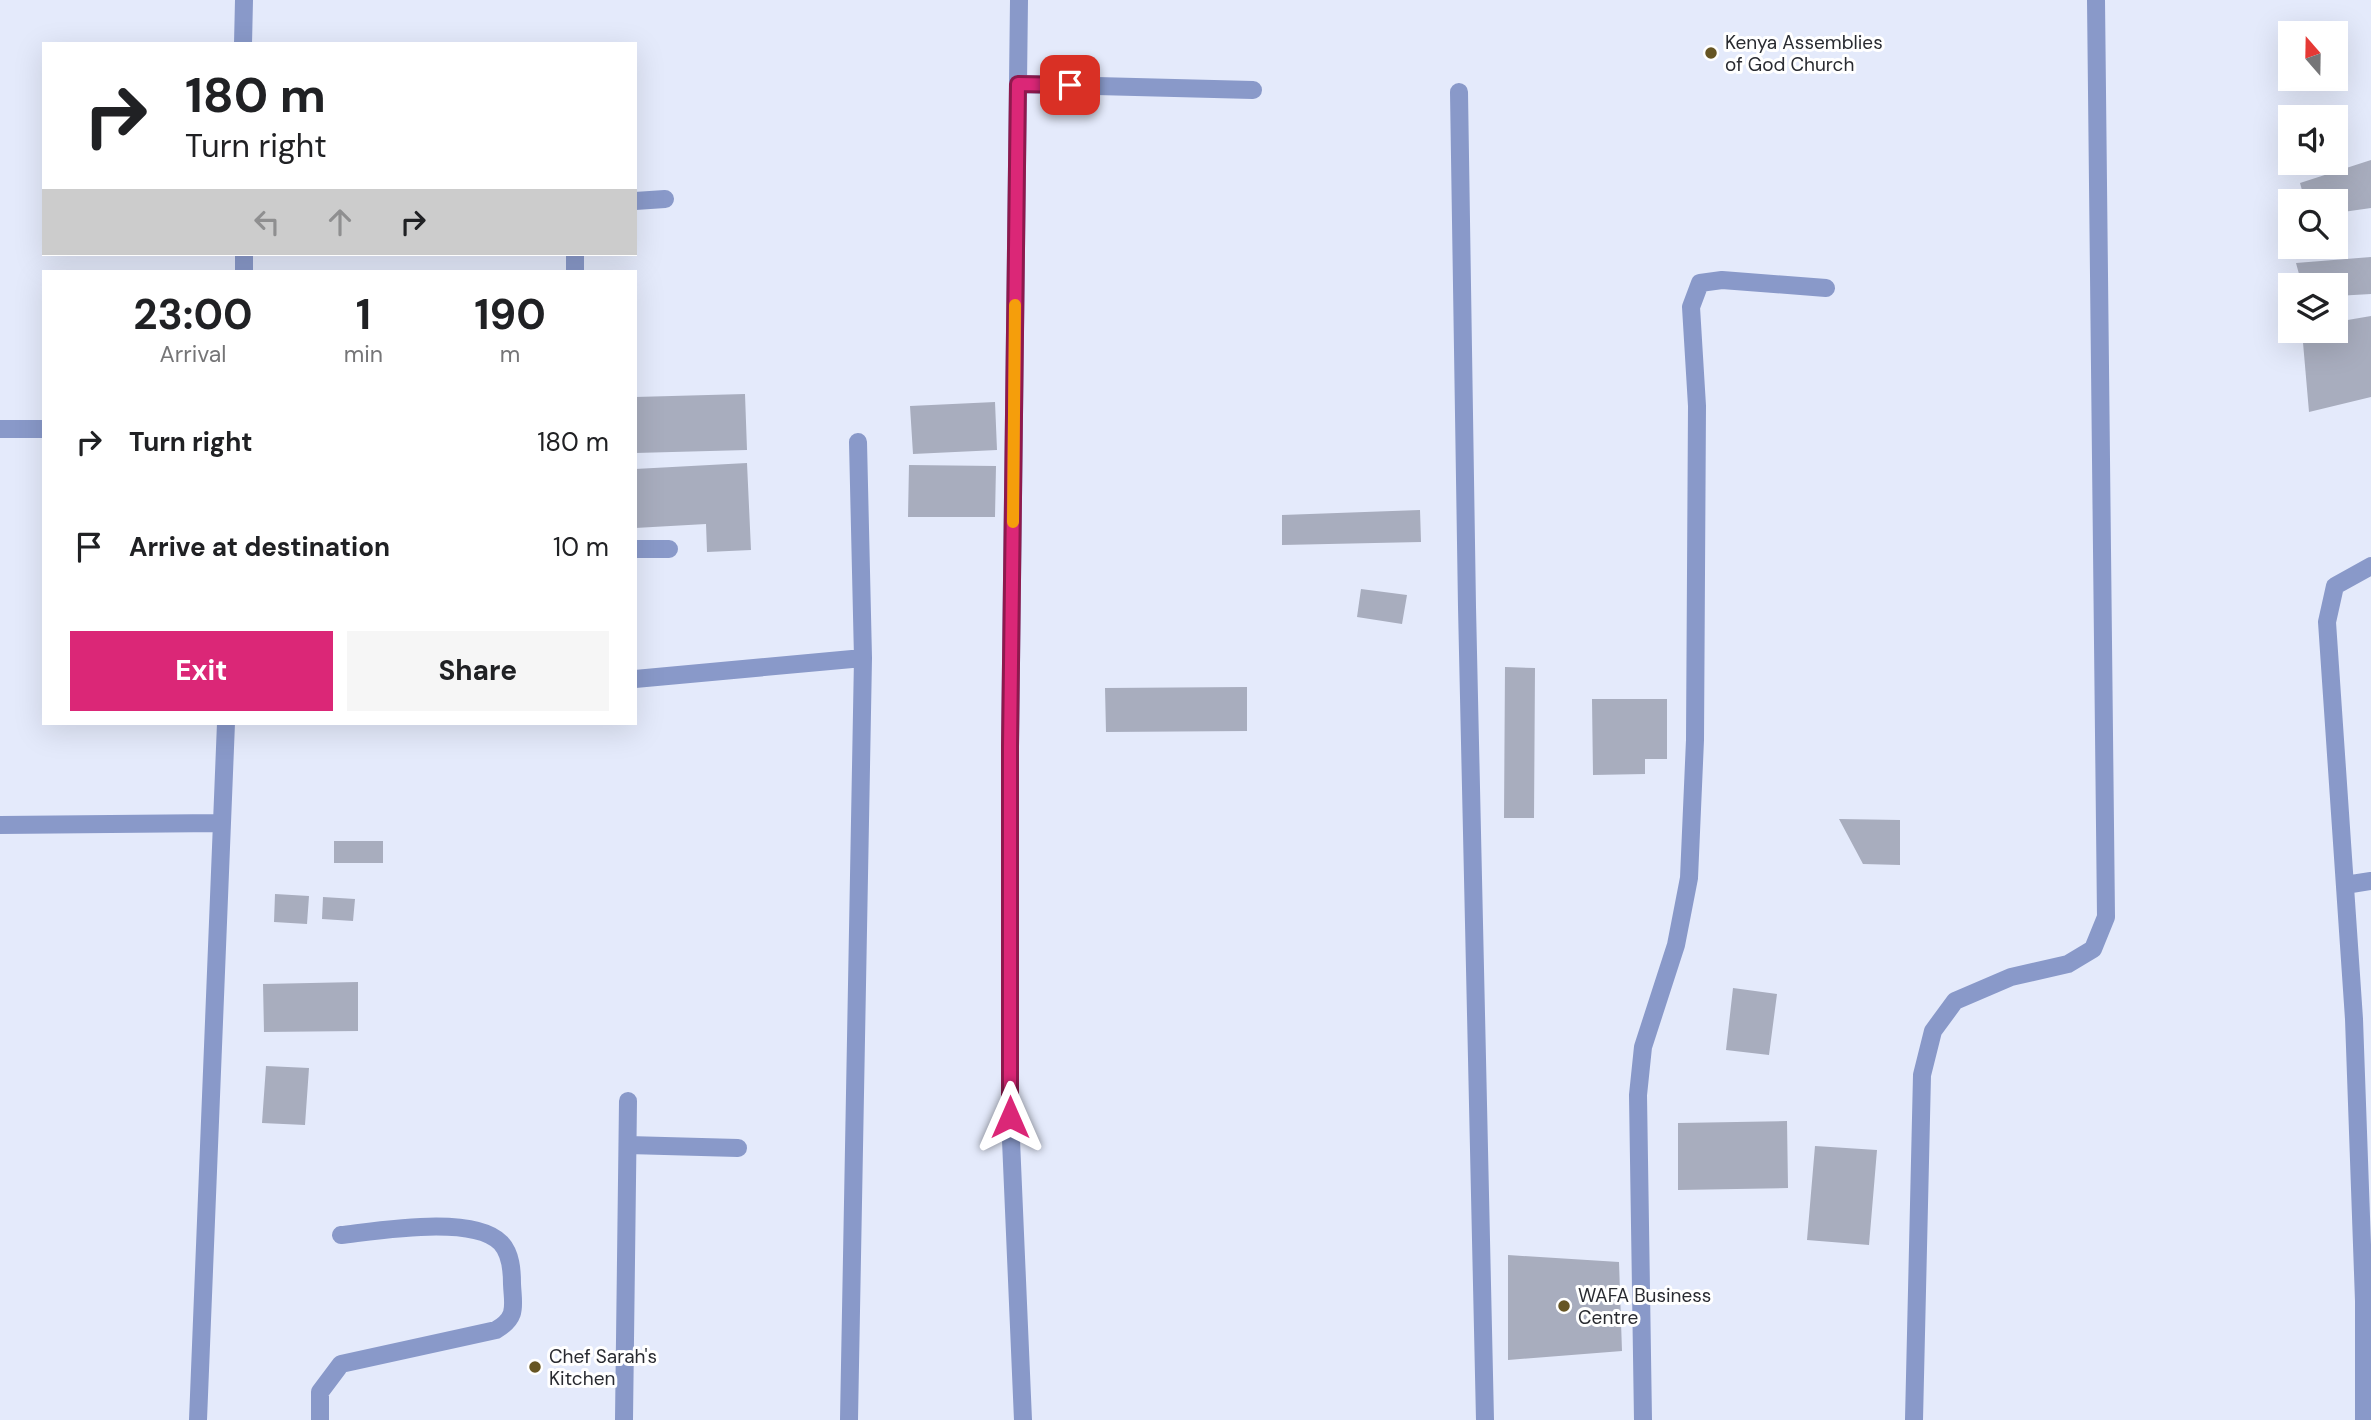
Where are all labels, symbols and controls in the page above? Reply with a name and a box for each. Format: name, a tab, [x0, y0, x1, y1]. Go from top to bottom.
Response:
north arrow	[2278, 21, 2348, 91]
map controls	[2278, 21, 2348, 343]
place label: Kenya Assemblies of God Church	[1725, 30, 1883, 77]
marker: Kenya Assemblies of God Church	[1703, 45, 1719, 61]
pin	[1040, 55, 1100, 115]
text: 180 m	[185, 63, 326, 127]
icon: arrive	[1051, 66, 1089, 104]
icon: right	[70, 70, 161, 161]
button: sound	[2278, 105, 2348, 175]
text: Turn right	[185, 125, 327, 167]
button: search	[2278, 189, 2348, 259]
icon: left	[248, 203, 286, 241]
icon: ahead	[321, 203, 359, 241]
icon: right	[394, 203, 432, 241]
button: layers	[2278, 273, 2348, 343]
text: 23:00	[133, 287, 253, 342]
text: 1	[356, 287, 371, 342]
text: 190	[474, 287, 546, 342]
text: Arrival	[159, 339, 226, 369]
text: min	[344, 339, 383, 369]
text: m	[500, 339, 520, 369]
icon: right	[70, 423, 108, 461]
text: Turn right	[129, 425, 253, 459]
text: 180 m	[537, 425, 609, 459]
icon: arrive	[70, 528, 108, 566]
text: Arrive at destination	[129, 530, 390, 564]
text: 10 m	[553, 530, 609, 564]
button: Exit	[70, 631, 333, 711]
button: Share	[347, 631, 609, 711]
position arrow	[973, 1080, 1047, 1154]
place label: WAFA Business Centre	[1578, 1283, 1711, 1330]
marker: WAFA Business Centre	[1556, 1298, 1572, 1314]
place label: Chef Sarah's Kitchen	[549, 1344, 657, 1391]
marker: Chef Sarah's Kitchen	[527, 1359, 543, 1375]

